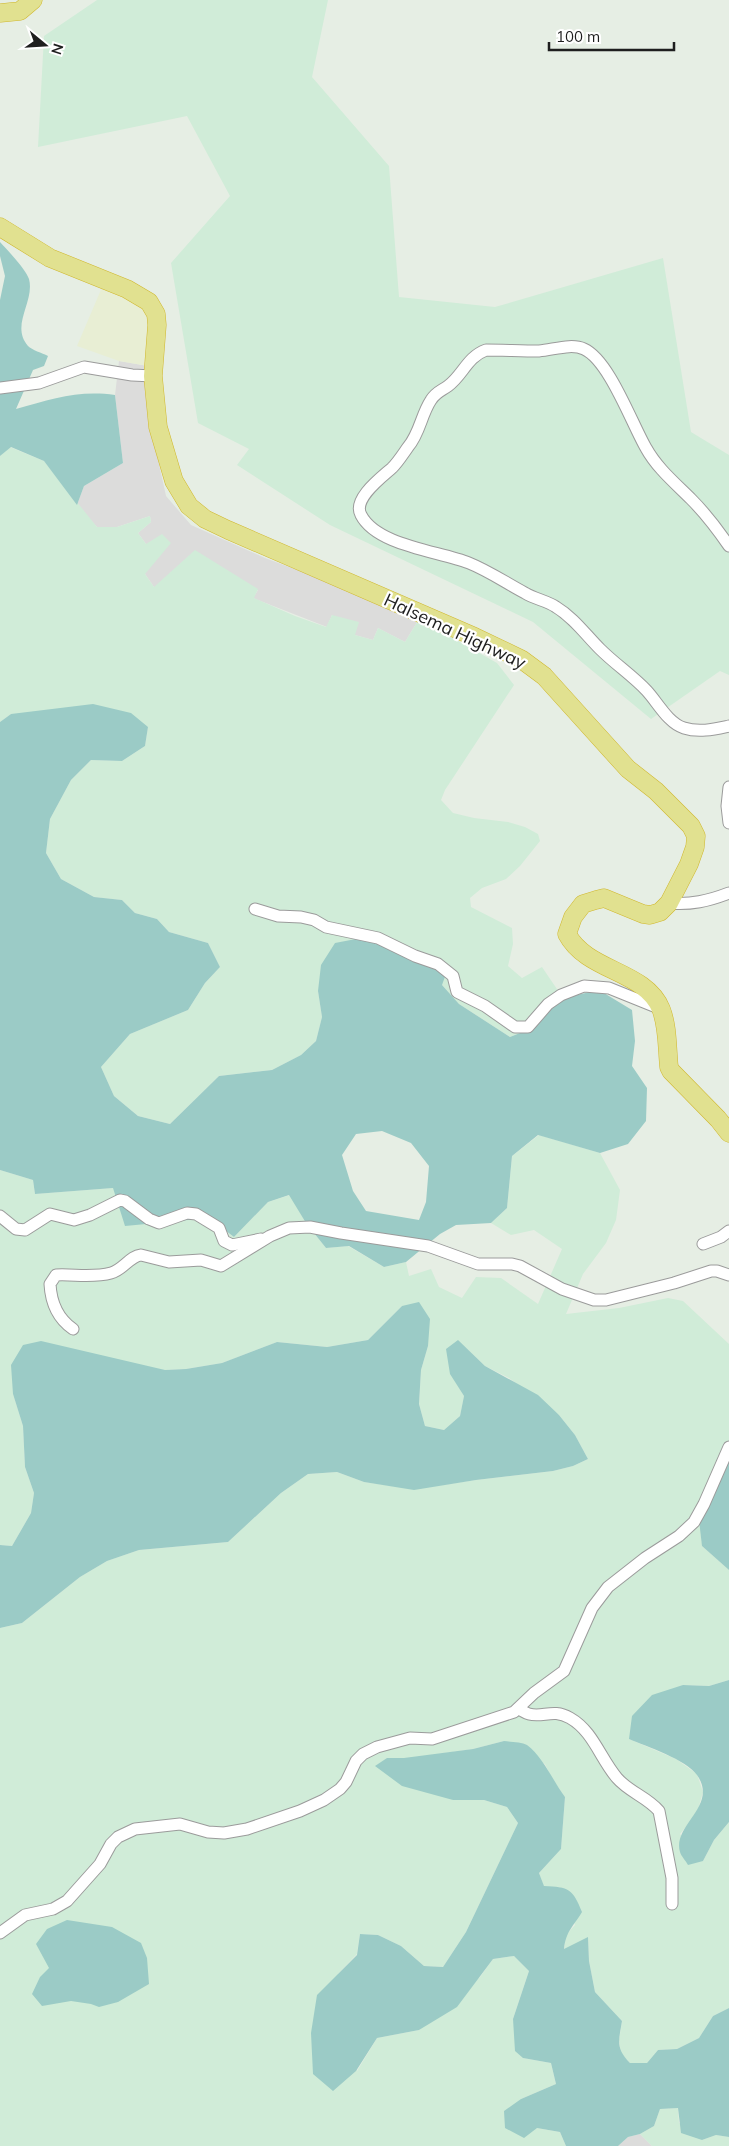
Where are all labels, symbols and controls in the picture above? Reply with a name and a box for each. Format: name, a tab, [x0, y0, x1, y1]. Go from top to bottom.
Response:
north arrow	[20, 20, 70, 70]
scale bar	[549, 20, 674, 52]
text: 100 m	[556, 27, 600, 46]
text: N	[47, 41, 68, 57]
street label: Halsema Highway	[380, 588, 530, 674]

